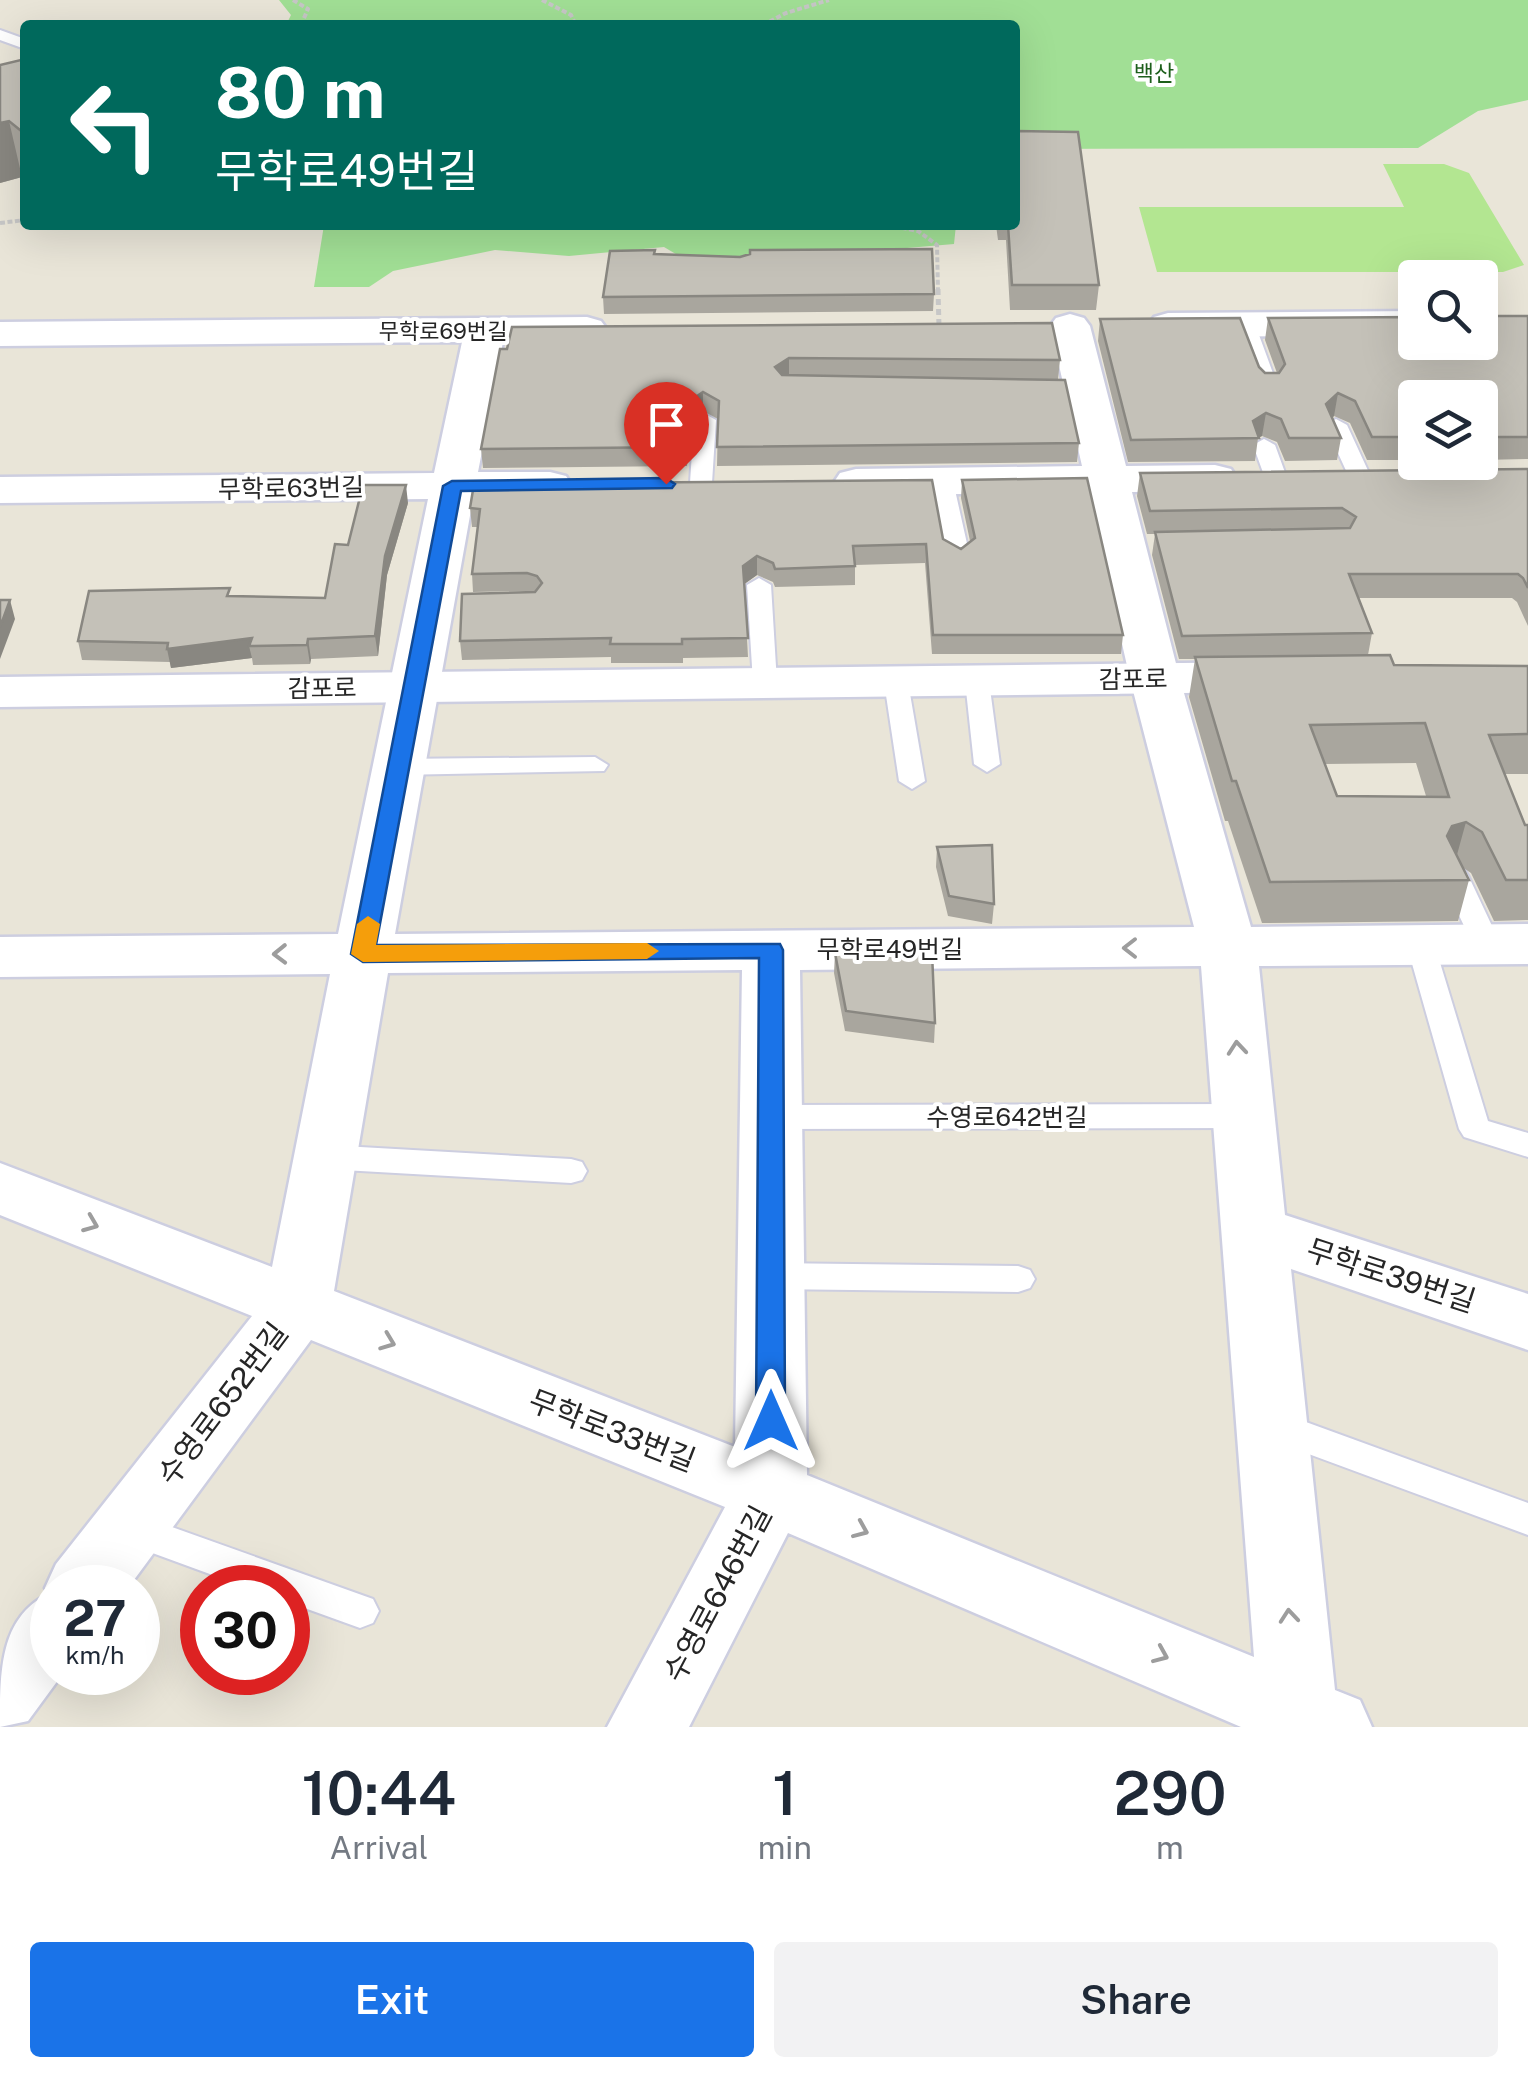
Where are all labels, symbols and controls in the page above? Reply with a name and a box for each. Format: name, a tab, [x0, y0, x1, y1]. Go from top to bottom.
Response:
text: 80 m	[215, 51, 385, 134]
icon: left	[50, 60, 180, 190]
park label: 백산	[1134, 60, 1174, 86]
text: 무학로49번길	[215, 144, 478, 197]
map controls	[1398, 260, 1498, 480]
button: search	[1398, 260, 1498, 360]
street label: 무학로69번길	[379, 318, 507, 344]
button: layers	[1398, 380, 1498, 480]
pin	[624, 382, 709, 485]
icon: arrive	[639, 397, 694, 452]
street label: 무학로63번길	[218, 472, 364, 504]
street label: 감포로	[1098, 663, 1168, 695]
street label: 감포로	[287, 672, 357, 704]
street label: 무학로49번길	[817, 934, 963, 964]
one-way arrow	[1122, 937, 1138, 959]
one-way arrow	[272, 943, 288, 965]
one-way arrow	[1227, 1040, 1248, 1056]
street label: 수영로642번길	[926, 1102, 1088, 1132]
one-way arrow	[81, 1213, 98, 1233]
street label: 무학로39번길	[1302, 1231, 1480, 1319]
street label: 수영로652번길	[150, 1315, 295, 1492]
one-way arrow	[379, 1331, 396, 1351]
position arrow	[719, 1369, 823, 1473]
street label: 무학로33번길	[524, 1382, 701, 1478]
street label: 수영로646번길	[656, 1499, 779, 1688]
one-way arrow	[851, 1519, 869, 1539]
speed limit sign: 30	[180, 1565, 310, 1695]
text: 27	[63, 1588, 127, 1647]
one-way arrow	[1279, 1607, 1301, 1623]
text: km/h	[66, 1640, 124, 1670]
one-way arrow	[1151, 1644, 1169, 1664]
text: 10:44	[301, 1758, 456, 1829]
text: 1	[772, 1758, 797, 1829]
text: 290	[1113, 1758, 1227, 1829]
text: Arrival	[329, 1829, 428, 1866]
text: min	[758, 1829, 812, 1866]
text: m	[1156, 1829, 1184, 1866]
button: Exit	[30, 1942, 754, 2057]
button: Share	[774, 1942, 1498, 2057]

